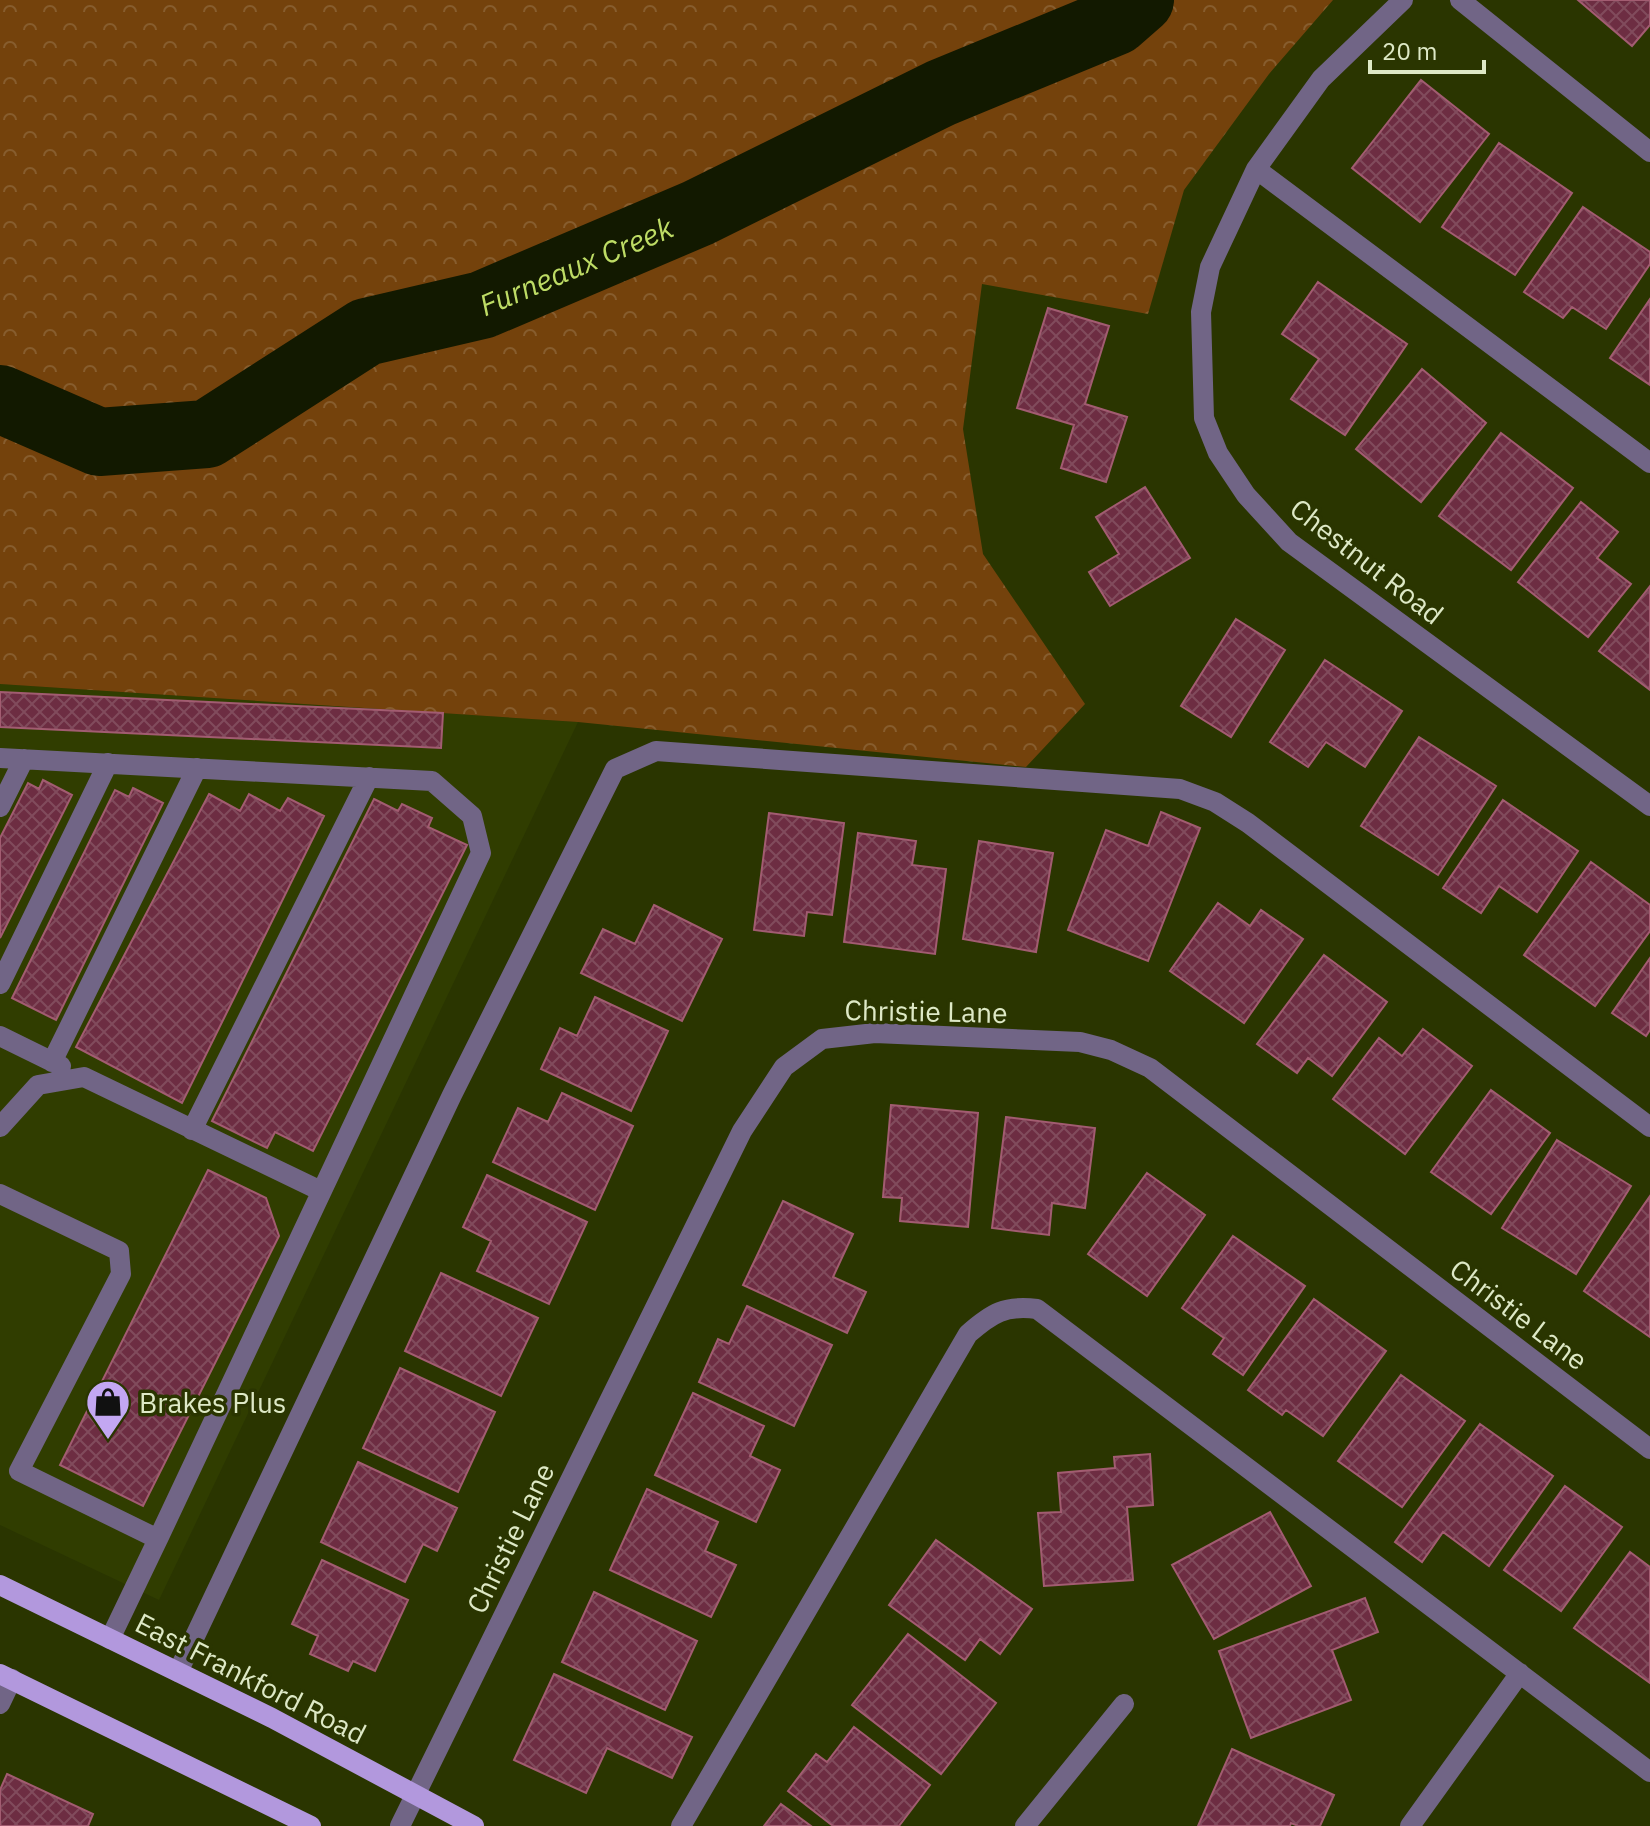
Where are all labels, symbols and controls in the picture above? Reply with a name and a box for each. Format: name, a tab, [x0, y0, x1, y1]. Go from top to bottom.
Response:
scale bar	[1370, 24, 1484, 74]
text: 20 m	[1382, 35, 1437, 67]
water label: Furneaux Creek	[473, 206, 679, 324]
street label: Chestnut Road	[1283, 490, 1451, 632]
street label: Christie Lane	[844, 991, 1008, 1031]
street label: Christie Lane	[1443, 1250, 1595, 1378]
shop icon: Brakes Plus	[84, 1378, 132, 1441]
place label: Brakes Plus	[139, 1384, 286, 1421]
street label: Christie Lane	[458, 1457, 562, 1619]
street label: East Frankford Road	[129, 1604, 373, 1752]

